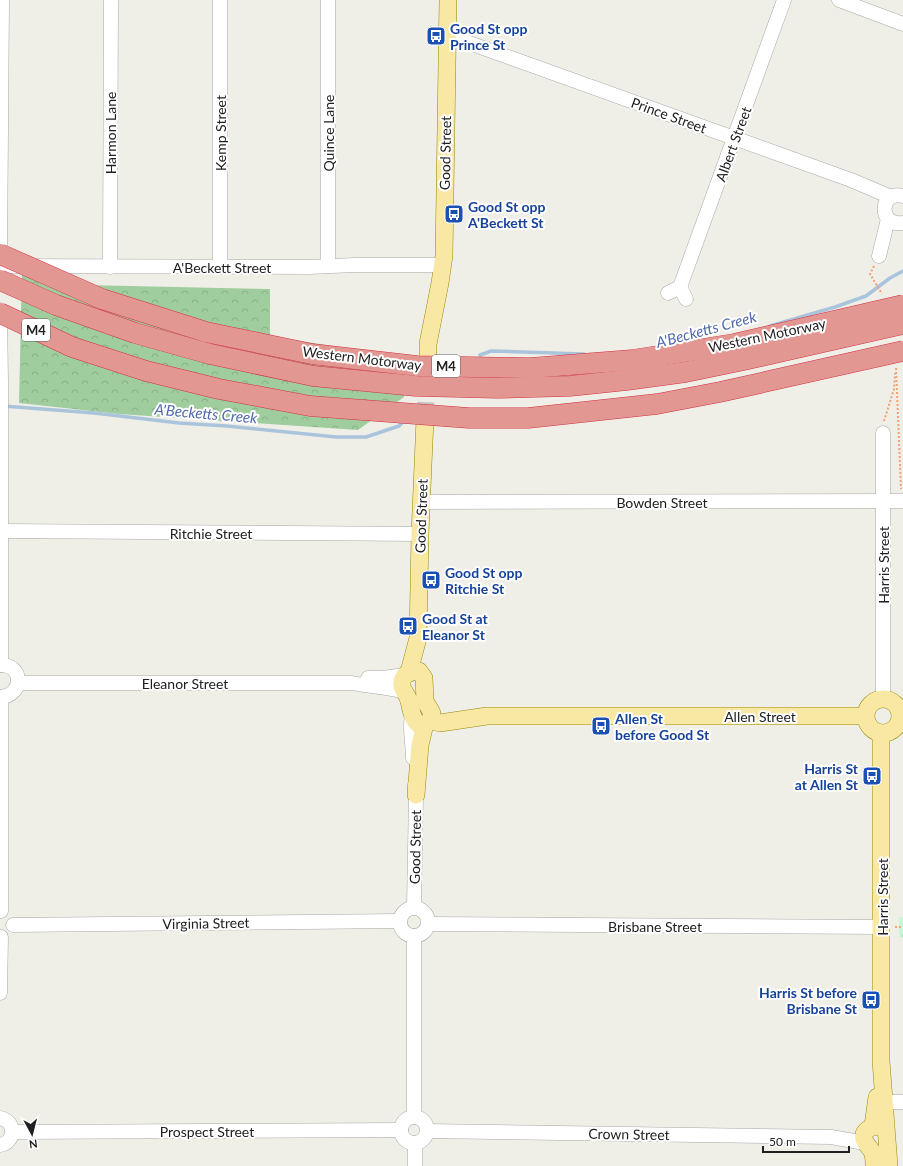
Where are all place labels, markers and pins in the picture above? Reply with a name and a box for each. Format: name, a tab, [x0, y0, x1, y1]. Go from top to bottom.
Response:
place label: Good St opp Prince St	[450, 20, 527, 53]
bus stop icon: Good St opp Prince St	[425, 25, 447, 47]
place label: Good St opp A'Beckett St	[467, 198, 545, 231]
bus stop icon: Good St opp A'Beckett St	[443, 203, 465, 225]
place label: Good St opp Ritchie St	[445, 564, 522, 597]
bus stop icon: Good St opp Ritchie St	[420, 569, 442, 591]
place label: Good St at Eleanor St	[422, 610, 489, 643]
bus stop icon: Good St at Eleanor St	[397, 615, 419, 637]
place label: Allen St before Good St	[614, 710, 710, 743]
bus stop icon: Allen St before Good St	[590, 715, 612, 737]
place label: Harris St at Allen St	[795, 760, 859, 793]
bus stop icon: Harris St at Allen St	[861, 765, 883, 787]
place label: Harris St before Brisbane St	[759, 984, 858, 1017]
bus stop icon: Harris St before Brisbane St	[860, 989, 882, 1011]

